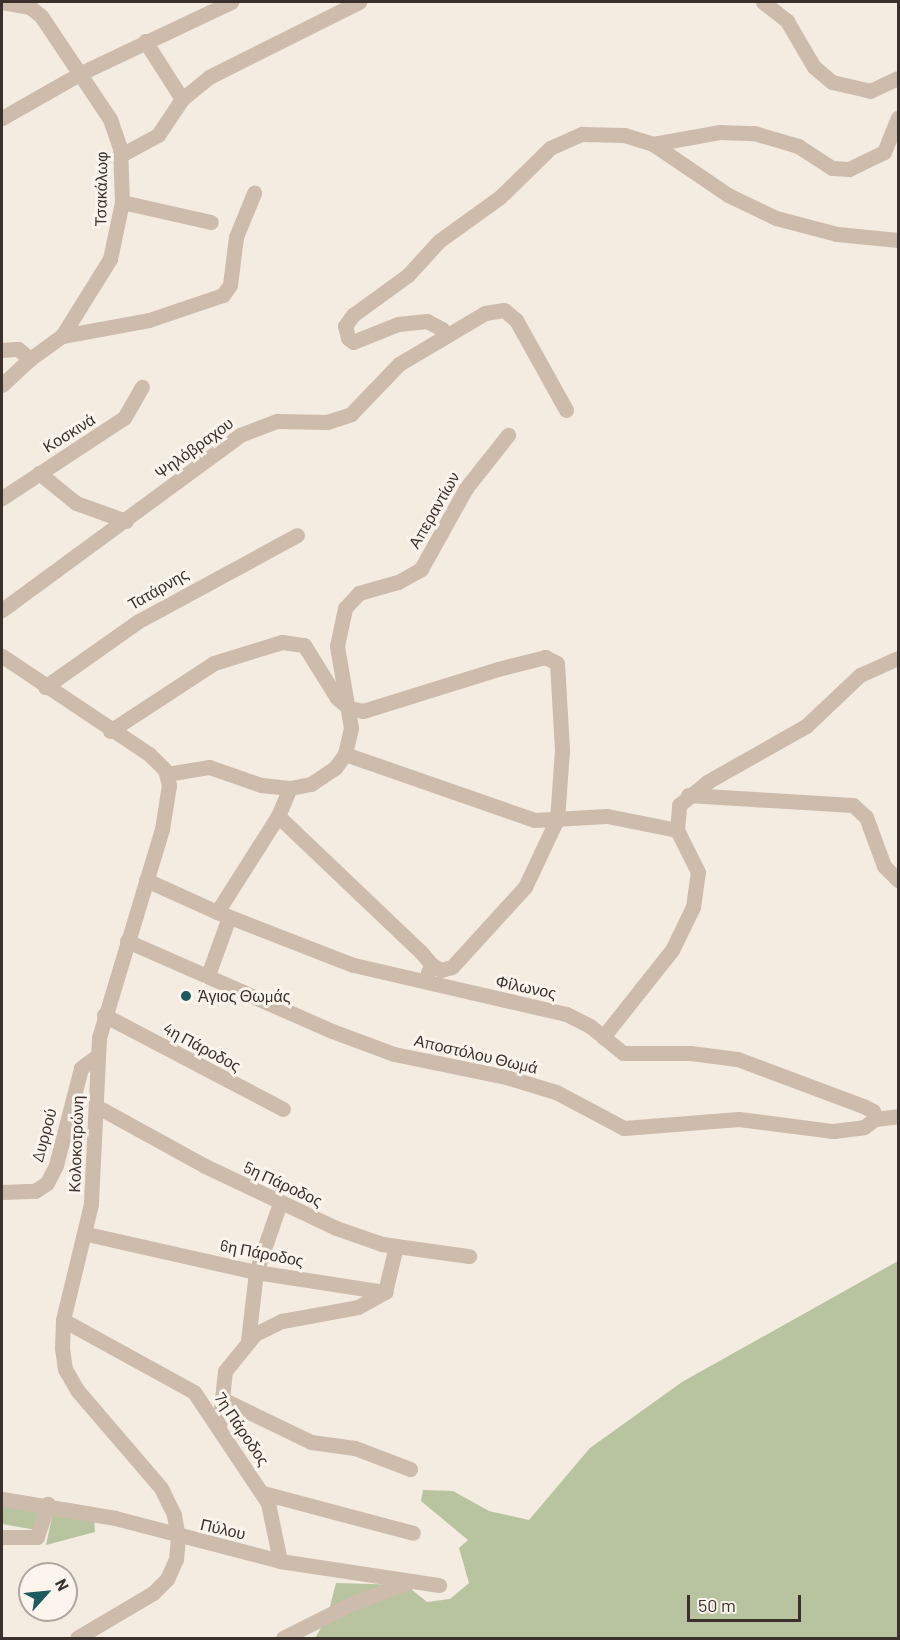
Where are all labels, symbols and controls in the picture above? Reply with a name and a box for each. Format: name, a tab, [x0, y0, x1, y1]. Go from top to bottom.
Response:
street label: Τσακάλωφ	[91, 151, 111, 227]
street label: Κοσκινά	[39, 409, 99, 457]
street label: Ψηλόβραχου	[151, 413, 237, 483]
street label: Απεραντίων	[404, 468, 464, 552]
street label: Τατάρνης	[124, 564, 192, 614]
street label: Φίλωνος	[494, 971, 558, 1003]
place label: Άγιος Θωμάς	[198, 986, 290, 1006]
marker: Άγιος Θωμάς	[179, 989, 193, 1003]
street label: 4η Πάροδος	[160, 1019, 244, 1075]
street label: Αποστόλου Θωμά	[412, 1030, 540, 1078]
street label: Κολοκοτρώνη	[65, 1095, 87, 1193]
street label: Δυρρού	[28, 1106, 60, 1164]
street label: 5η Πάροδος	[241, 1157, 325, 1211]
street label: 6η Πάροδος	[219, 1235, 305, 1271]
street label: 7η Πάροδος	[211, 1389, 273, 1469]
street label: Πύλου	[199, 1515, 247, 1543]
north arrow	[18, 1562, 78, 1622]
text: N	[52, 1575, 74, 1594]
scale bar	[690, 1583, 804, 1621]
text: 50 m	[698, 1594, 736, 1616]

